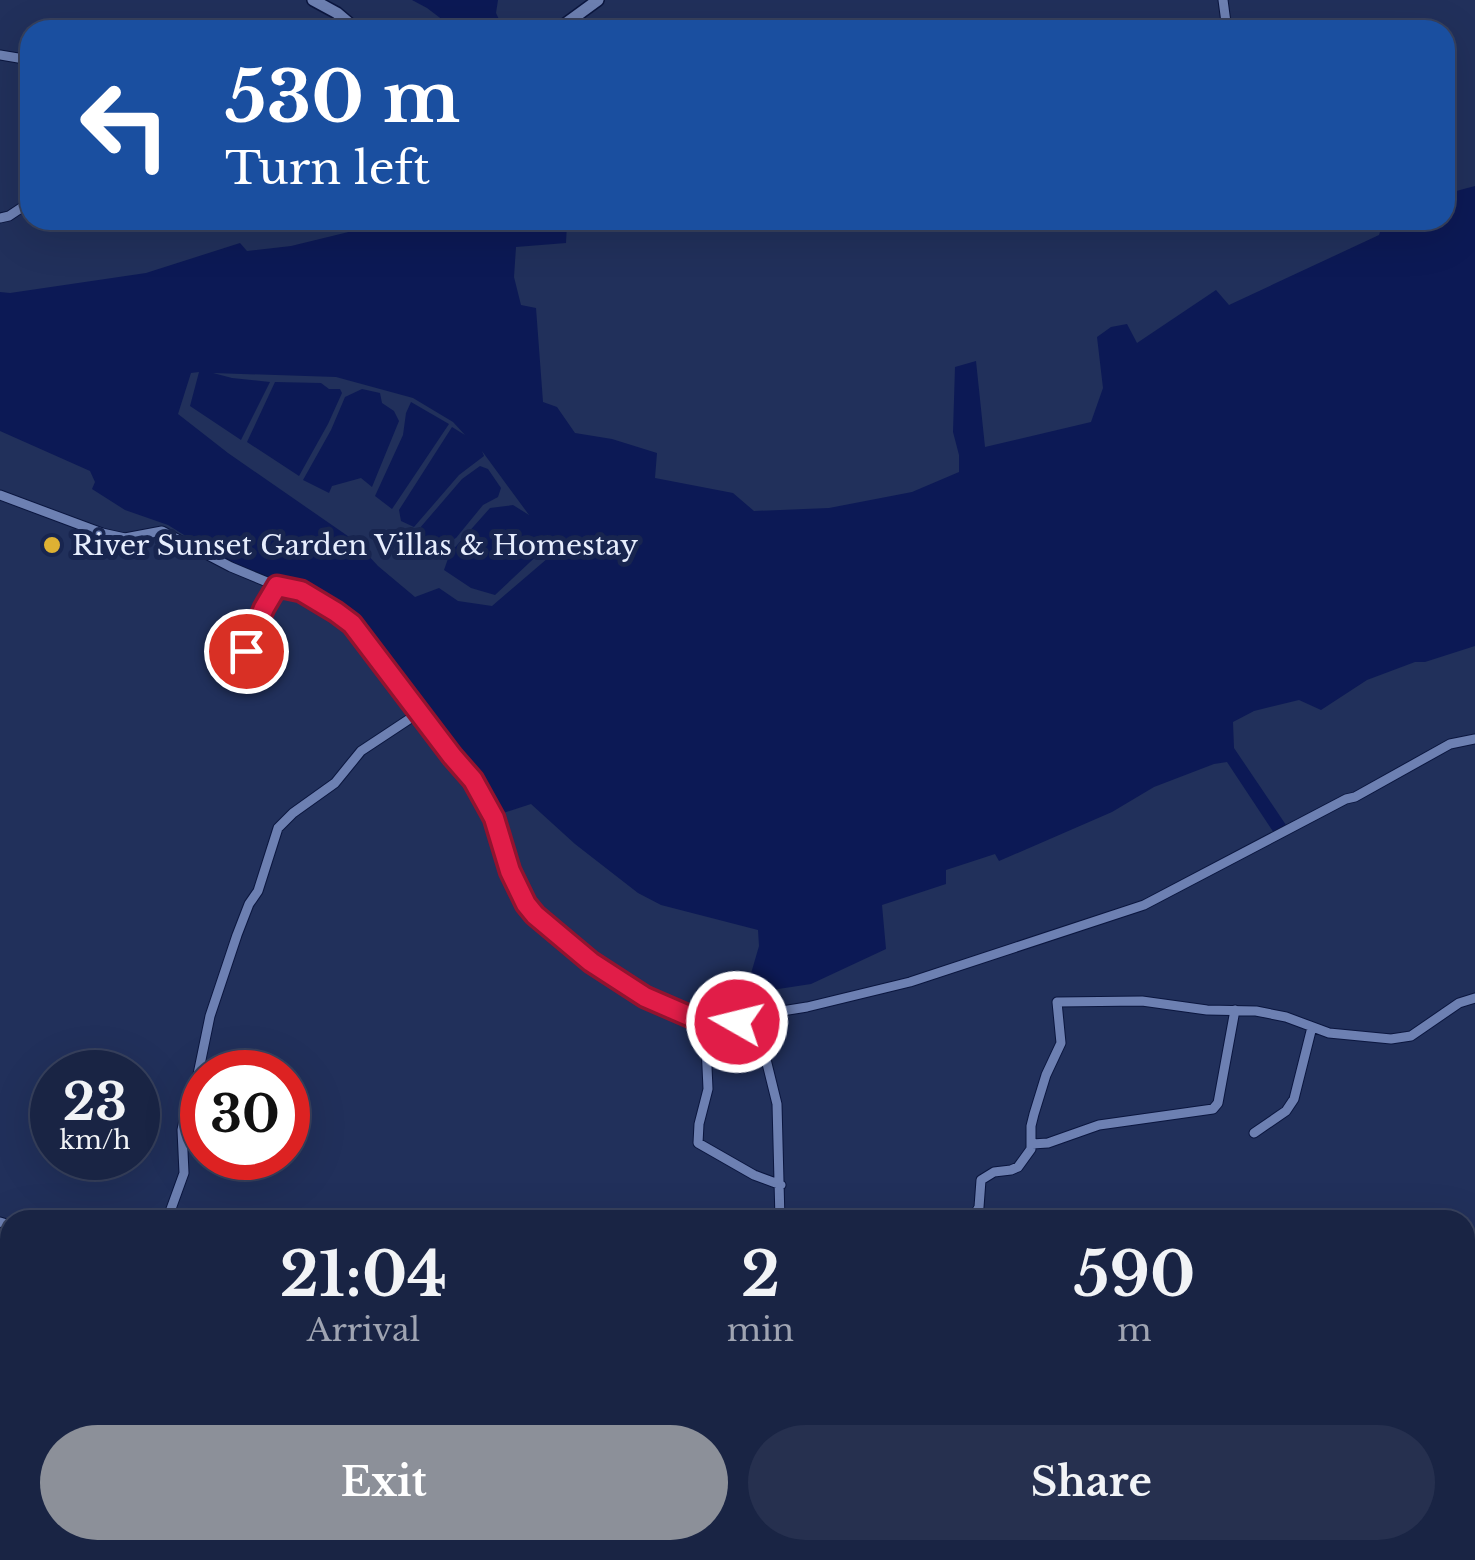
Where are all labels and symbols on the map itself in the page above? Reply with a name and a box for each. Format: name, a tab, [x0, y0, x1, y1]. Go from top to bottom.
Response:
place label: River Sunset Garden Villas & Homestay	[72, 528, 638, 563]
marker: River Sunset Garden Villas & Homestay	[41, 534, 63, 556]
pin	[204, 609, 289, 694]
position arrow	[685, 970, 789, 1074]
speed limit sign: 30	[180, 1050, 310, 1180]

